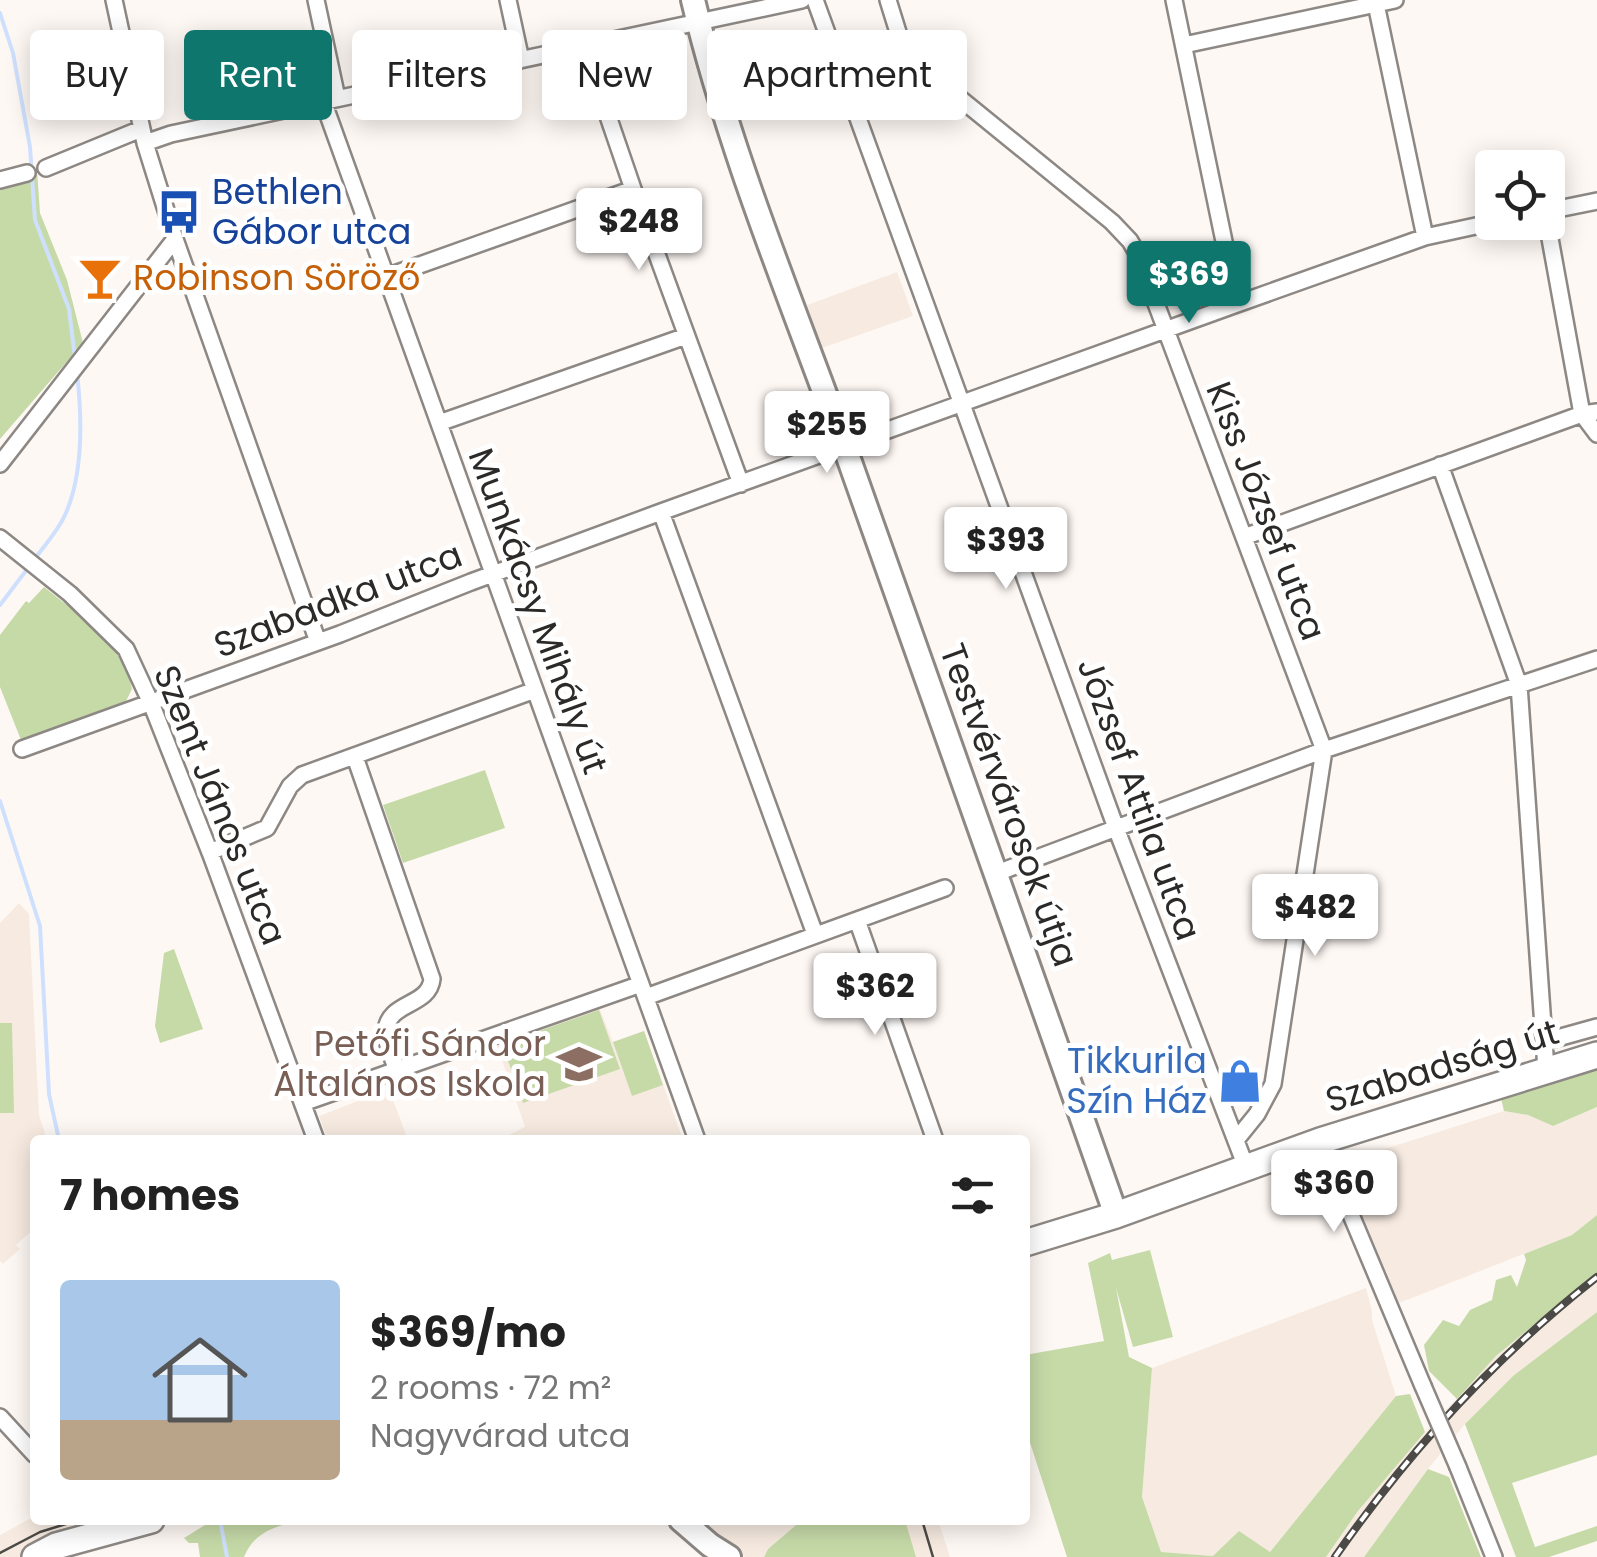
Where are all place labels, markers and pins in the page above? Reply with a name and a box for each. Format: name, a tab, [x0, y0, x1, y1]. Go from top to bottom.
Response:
place label: Bethlen Gábor utca	[212, 167, 411, 256]
bus stop icon: Bethlen Gábor utca	[155, 188, 203, 236]
pin: $248	[580, 188, 698, 273]
pin: $369	[1130, 241, 1248, 326]
place label: Robinson Söröző	[133, 253, 421, 302]
bar icon: Robinson Söröző	[76, 254, 124, 302]
pin: $255	[768, 391, 886, 476]
pin: $393	[947, 507, 1065, 592]
pin: $482	[1256, 874, 1374, 959]
pin: $362	[816, 953, 934, 1038]
place label: Petőfi Sándor Általános Iskola	[273, 1019, 546, 1108]
place label: Tikkurila Szín Ház	[1066, 1036, 1207, 1125]
school or university icon: Petőfi Sándor Általános Iskola	[555, 1040, 603, 1088]
shop icon: Tikkurila Szín Ház	[1216, 1057, 1264, 1105]
pin: $360	[1275, 1150, 1393, 1235]

